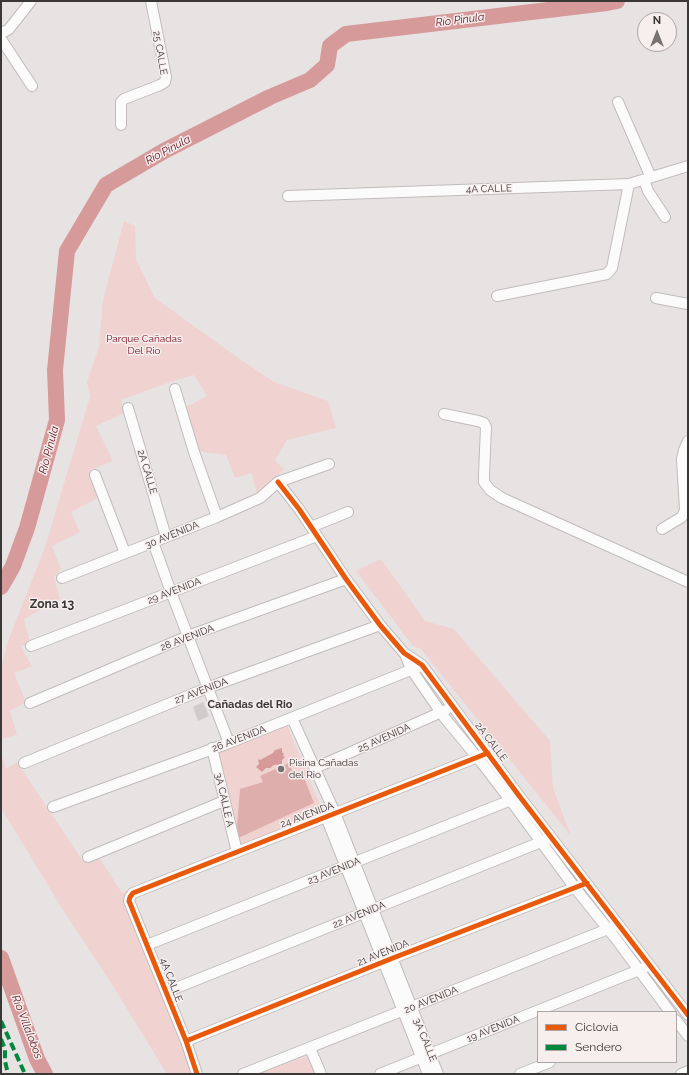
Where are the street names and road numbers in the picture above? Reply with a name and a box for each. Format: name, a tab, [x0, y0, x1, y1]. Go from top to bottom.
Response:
street label: 25 CALLE	[150, 30, 170, 76]
street label: 4A CALLE	[466, 182, 512, 196]
street label: 2A CALLE	[135, 448, 159, 496]
street label: 30 AVENIDA	[143, 519, 201, 551]
street label: 29 AVENIDA	[145, 575, 203, 607]
street label: 28 AVENIDA	[158, 622, 216, 654]
street label: 27 AVENIDA	[173, 675, 229, 707]
street label: 2A CALLE	[472, 720, 510, 764]
street label: 25 AVENIDA	[356, 721, 412, 755]
street label: 26 AVENIDA	[210, 723, 268, 755]
street label: 3A CALLE A	[212, 772, 236, 828]
street label: 24 AVENIDA	[279, 799, 335, 831]
street label: 23 AVENIDA	[306, 855, 362, 887]
street label: 22 AVENIDA	[331, 899, 387, 931]
street label: 21 AVENIDA	[355, 937, 411, 969]
street label: 4A CALLE	[157, 956, 185, 1004]
street label: 20 AVENIDA	[402, 984, 460, 1016]
street label: 19 AVENIDA	[465, 1013, 521, 1045]
street label: 3A CALLE	[411, 1016, 439, 1064]

